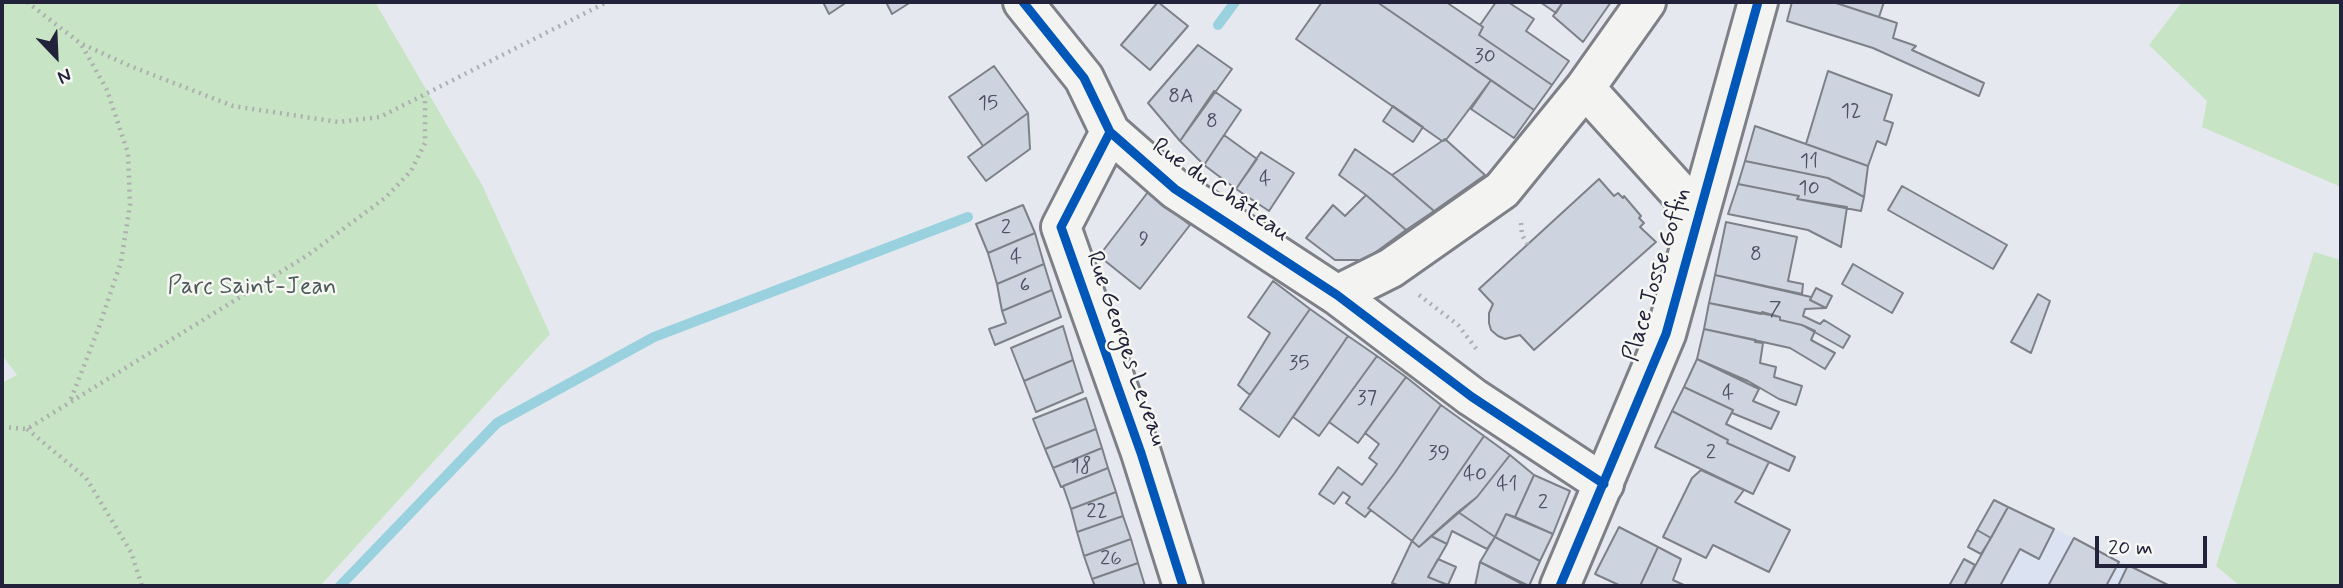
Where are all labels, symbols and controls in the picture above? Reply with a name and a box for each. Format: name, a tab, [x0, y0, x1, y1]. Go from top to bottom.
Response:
north arrow	[21, 21, 91, 91]
house number: 30	[1474, 45, 1496, 71]
text: N	[54, 62, 75, 90]
house number: 8A	[1168, 85, 1194, 111]
house number: 15	[978, 92, 998, 118]
house number: 12	[1841, 100, 1861, 126]
house number: 8	[1206, 110, 1218, 136]
street label: Rue du Château	[1146, 133, 1294, 249]
house number: 11	[1800, 150, 1818, 176]
house number: 4	[1259, 168, 1271, 194]
house number: 10	[1798, 177, 1820, 203]
street label: Place Josse Goffin	[1618, 185, 1698, 365]
house number: 2	[1001, 216, 1011, 242]
house number: 9	[1139, 228, 1149, 254]
house number: 8	[1750, 243, 1762, 269]
house number: 4	[1010, 246, 1022, 272]
street label: Rue Georges Leveau	[1078, 248, 1172, 450]
park label: Parc Saint-Jean	[167, 274, 337, 302]
house number: 6	[1020, 274, 1030, 300]
house number: 7	[1769, 298, 1781, 324]
house number: 35	[1289, 352, 1309, 378]
house number: 4	[1722, 382, 1734, 408]
house number: 37	[1357, 387, 1377, 413]
house number: 2	[1706, 441, 1716, 467]
house number: 39	[1428, 442, 1450, 468]
house number: 18	[1071, 455, 1091, 481]
house number: 40	[1463, 463, 1487, 489]
house number: 41	[1496, 473, 1518, 499]
house number: 2	[1538, 491, 1548, 517]
house number: 22	[1086, 500, 1108, 526]
scale bar	[2098, 522, 2210, 566]
text: 20 m	[2108, 534, 2153, 562]
house number: 26	[1100, 547, 1122, 573]

